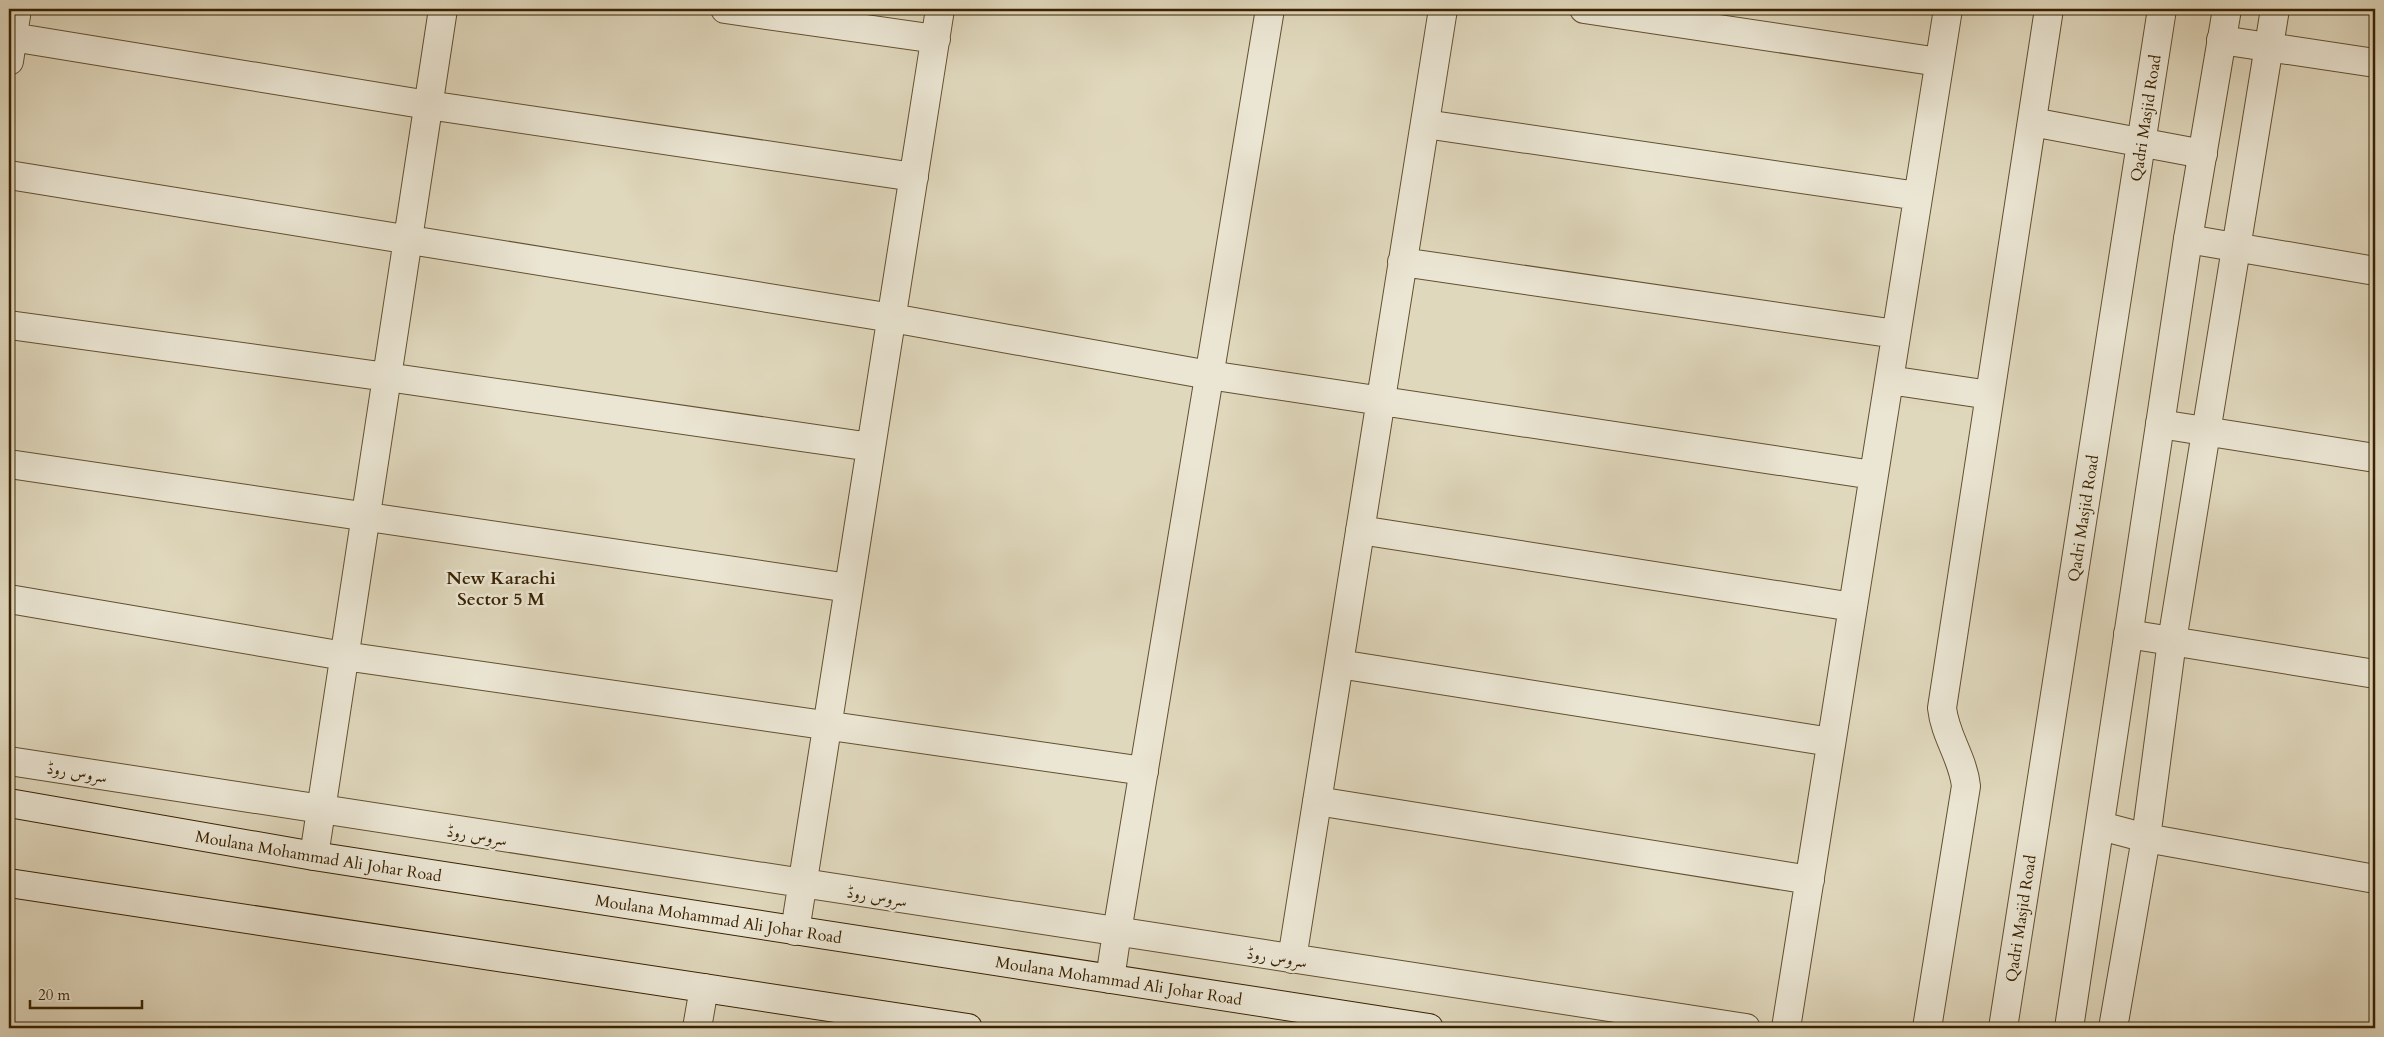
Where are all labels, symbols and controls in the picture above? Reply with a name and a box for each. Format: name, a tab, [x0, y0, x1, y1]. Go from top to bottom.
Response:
street label: Qadri Masjid Road	[2125, 53, 2167, 183]
street label: Qadri Masjid Road	[2063, 453, 2104, 583]
district label: New Karachi Sector 5 M	[446, 566, 556, 612]
street label: سروس روڈ	[45, 757, 109, 789]
street label: سروس روڈ	[445, 820, 509, 852]
street label: Moulana Mohammad Ali Johar Road	[193, 826, 444, 888]
street label: Qadri Masjid Road	[2000, 853, 2042, 984]
street label: سروس روڈ	[845, 881, 909, 913]
street label: Moulana Mohammad Ali Johar Road	[594, 890, 844, 949]
street label: سروس روڈ	[1245, 942, 1309, 974]
street label: Moulana Mohammad Ali Johar Road	[994, 951, 1244, 1011]
scale bar	[30, 977, 142, 1009]
text: 20 m	[38, 985, 70, 1005]

